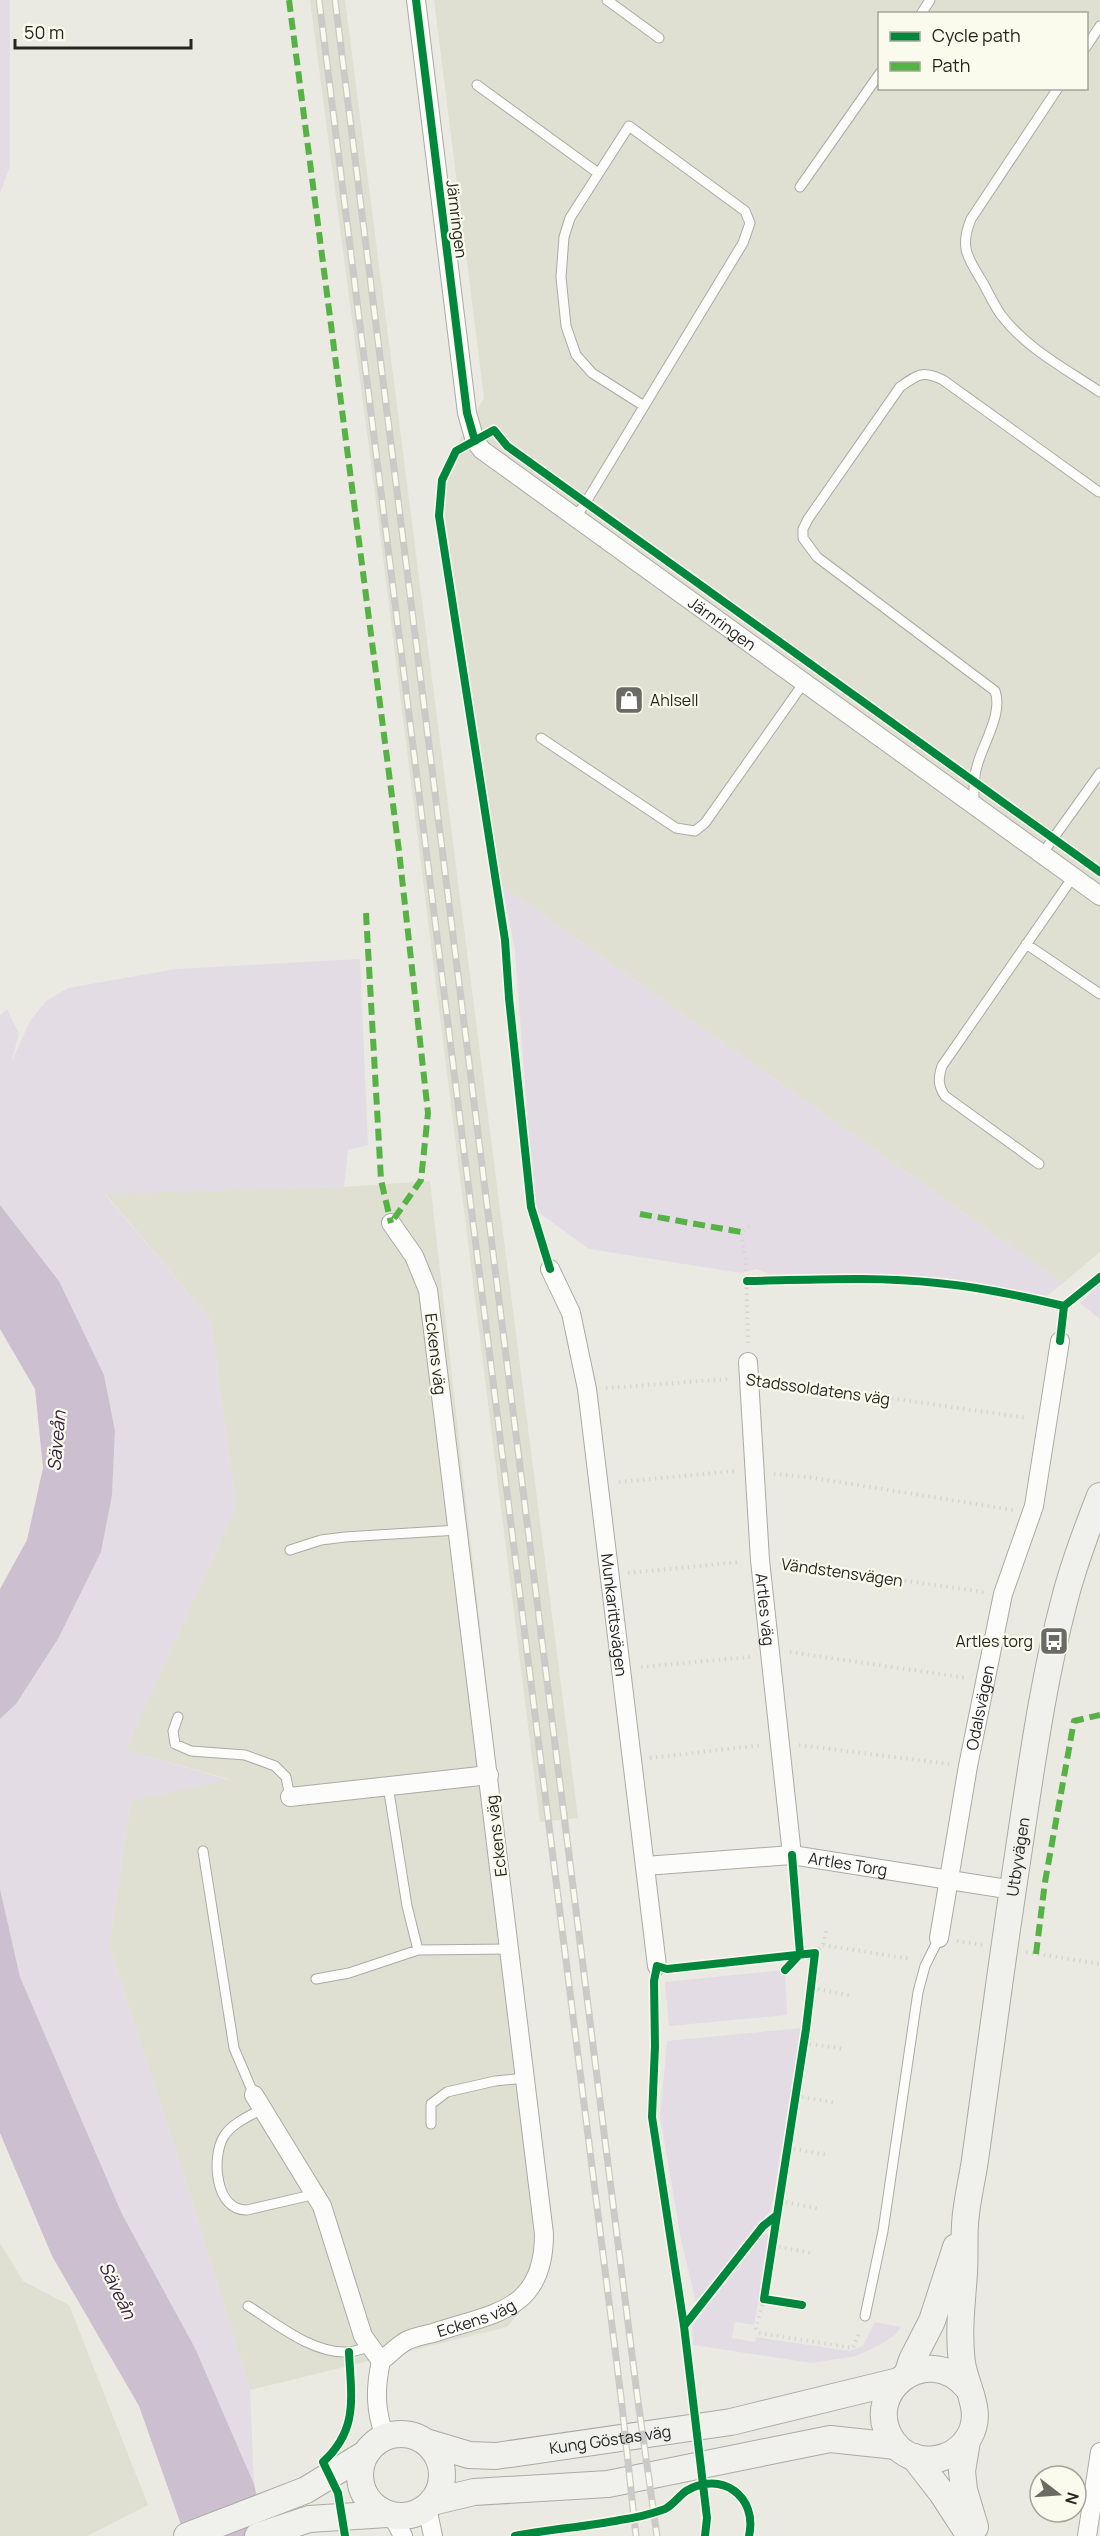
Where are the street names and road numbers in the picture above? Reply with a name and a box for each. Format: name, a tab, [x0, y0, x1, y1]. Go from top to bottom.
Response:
street label: Järnringen	[441, 179, 473, 259]
street label: Järnringen	[684, 591, 761, 655]
street label: Eckens väg	[420, 1312, 452, 1396]
street label: Stadssoldatens väg	[745, 1368, 891, 1410]
street label: Munkarittsvägen	[596, 1552, 633, 1678]
street label: Vändstensvägen	[780, 1553, 904, 1591]
street label: Artles väg	[750, 1572, 780, 1647]
street label: Odalsvägen	[960, 1663, 999, 1752]
street label: Eckens väg	[480, 1794, 512, 1878]
street label: Utbyvägen	[1001, 1816, 1035, 1898]
street label: Artles Torg	[807, 1847, 889, 1881]
street label: Eckens väg	[434, 2294, 520, 2342]
street label: Kung Göstas väg	[548, 2420, 672, 2459]

